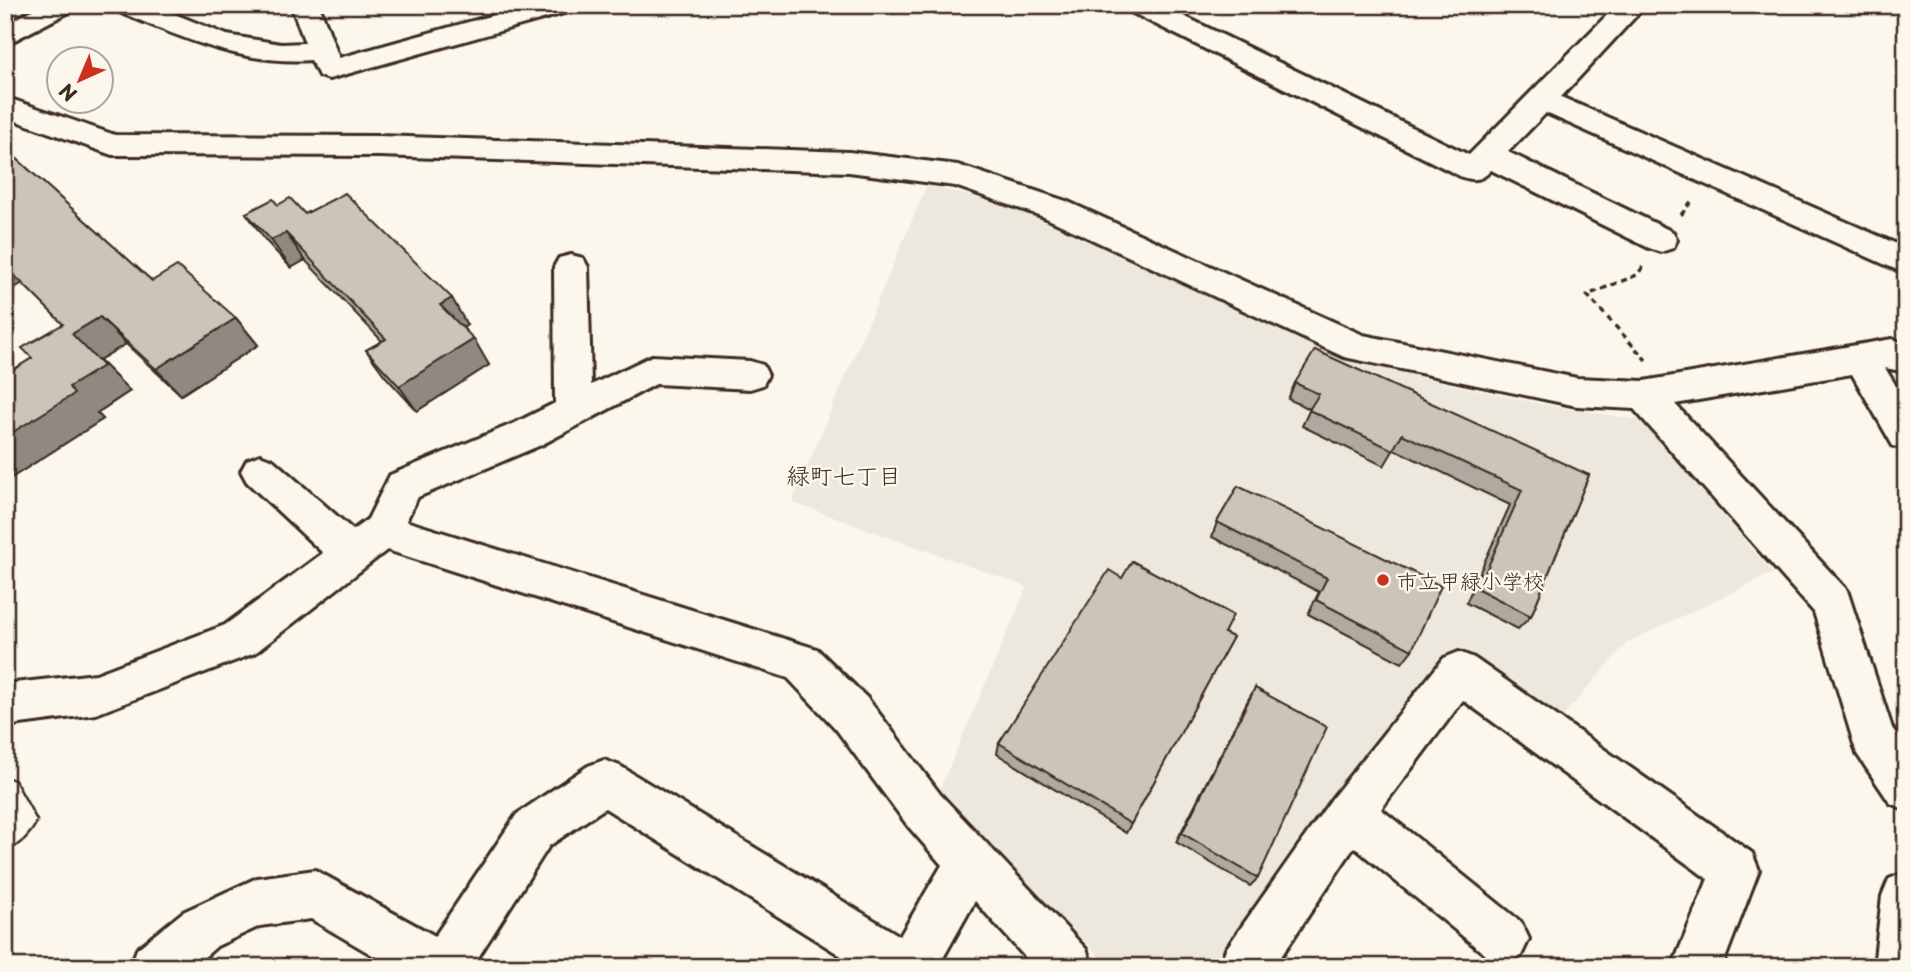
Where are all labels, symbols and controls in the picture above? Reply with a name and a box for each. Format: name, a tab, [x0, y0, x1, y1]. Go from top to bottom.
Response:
north arrow	[46, 46, 116, 116]
text: N	[52, 78, 83, 108]
district label: 緑町七丁目	[787, 457, 902, 492]
place label: 市立甲緑小学校	[1397, 564, 1544, 596]
marker: 市立甲緑小学校	[1375, 572, 1391, 588]

